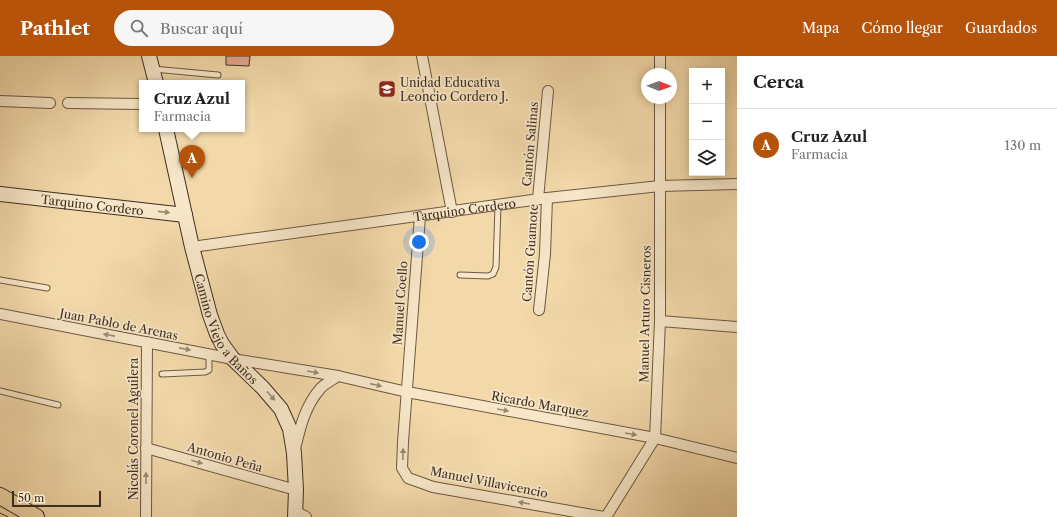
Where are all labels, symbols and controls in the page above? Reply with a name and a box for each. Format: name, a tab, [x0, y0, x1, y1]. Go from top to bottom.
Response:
search box	[114, 10, 394, 46]
text: Pathlet	[20, 17, 90, 40]
icon: search	[128, 17, 150, 39]
text: Buscar aquí	[160, 19, 243, 38]
text: Mapa	[802, 19, 839, 37]
text: Cómo llegar	[861, 19, 943, 37]
text: Guardados	[965, 19, 1037, 37]
north arrow	[641, 68, 677, 104]
map controls	[689, 68, 725, 176]
button: +	[689, 68, 725, 104]
text: Cerca	[753, 72, 804, 92]
place label: Unidad Educativa Leoncio Cordero J.	[400, 75, 508, 104]
school or university icon: Unidad Educativa Leoncio Cordero J.	[377, 79, 397, 99]
popup	[139, 80, 245, 132]
text: Cruz Azul	[154, 89, 230, 108]
street label: Cantón Salinas	[519, 101, 541, 187]
button: −	[689, 104, 725, 140]
text: Farmacia	[154, 108, 211, 124]
text: Cruz Azul	[791, 127, 867, 146]
text: A	[761, 137, 771, 153]
text: 130 m	[1005, 137, 1041, 153]
button: layers	[689, 140, 725, 176]
pin: A	[179, 145, 205, 178]
text: Farmacia	[791, 146, 848, 162]
street label: Tarquino Cordero	[40, 191, 145, 218]
street label: Tarquino Cordero	[412, 195, 517, 224]
street label: Cantón Guamote	[519, 203, 541, 303]
one-way arrow	[158, 209, 170, 215]
your location	[409, 232, 429, 252]
street label: Manuel Arturo Cisneros	[636, 245, 654, 383]
street label: Manuel Coello	[390, 260, 410, 346]
street label: Camino Viejo a Baños	[192, 272, 262, 387]
street label: Juan Pablo de Arenas	[57, 305, 179, 343]
one-way arrow	[102, 331, 115, 337]
one-way arrow	[179, 347, 191, 353]
street label: Nicolás Coronel Aguilera	[126, 357, 141, 500]
one-way arrow	[307, 369, 319, 375]
one-way arrow	[370, 383, 382, 389]
street label: Ricardo Marquez	[490, 388, 590, 420]
one-way arrow	[266, 391, 275, 402]
one-way arrow	[497, 407, 509, 413]
one-way arrow	[625, 431, 637, 437]
street label: Antonio Peña	[185, 439, 265, 475]
one-way arrow	[400, 447, 406, 460]
one-way arrow	[191, 460, 204, 466]
street label: Manuel Villavicencio	[429, 463, 549, 501]
one-way arrow	[143, 471, 149, 484]
scale bar	[12, 489, 101, 508]
text: 50 m	[18, 491, 44, 505]
one-way arrow	[518, 500, 530, 506]

